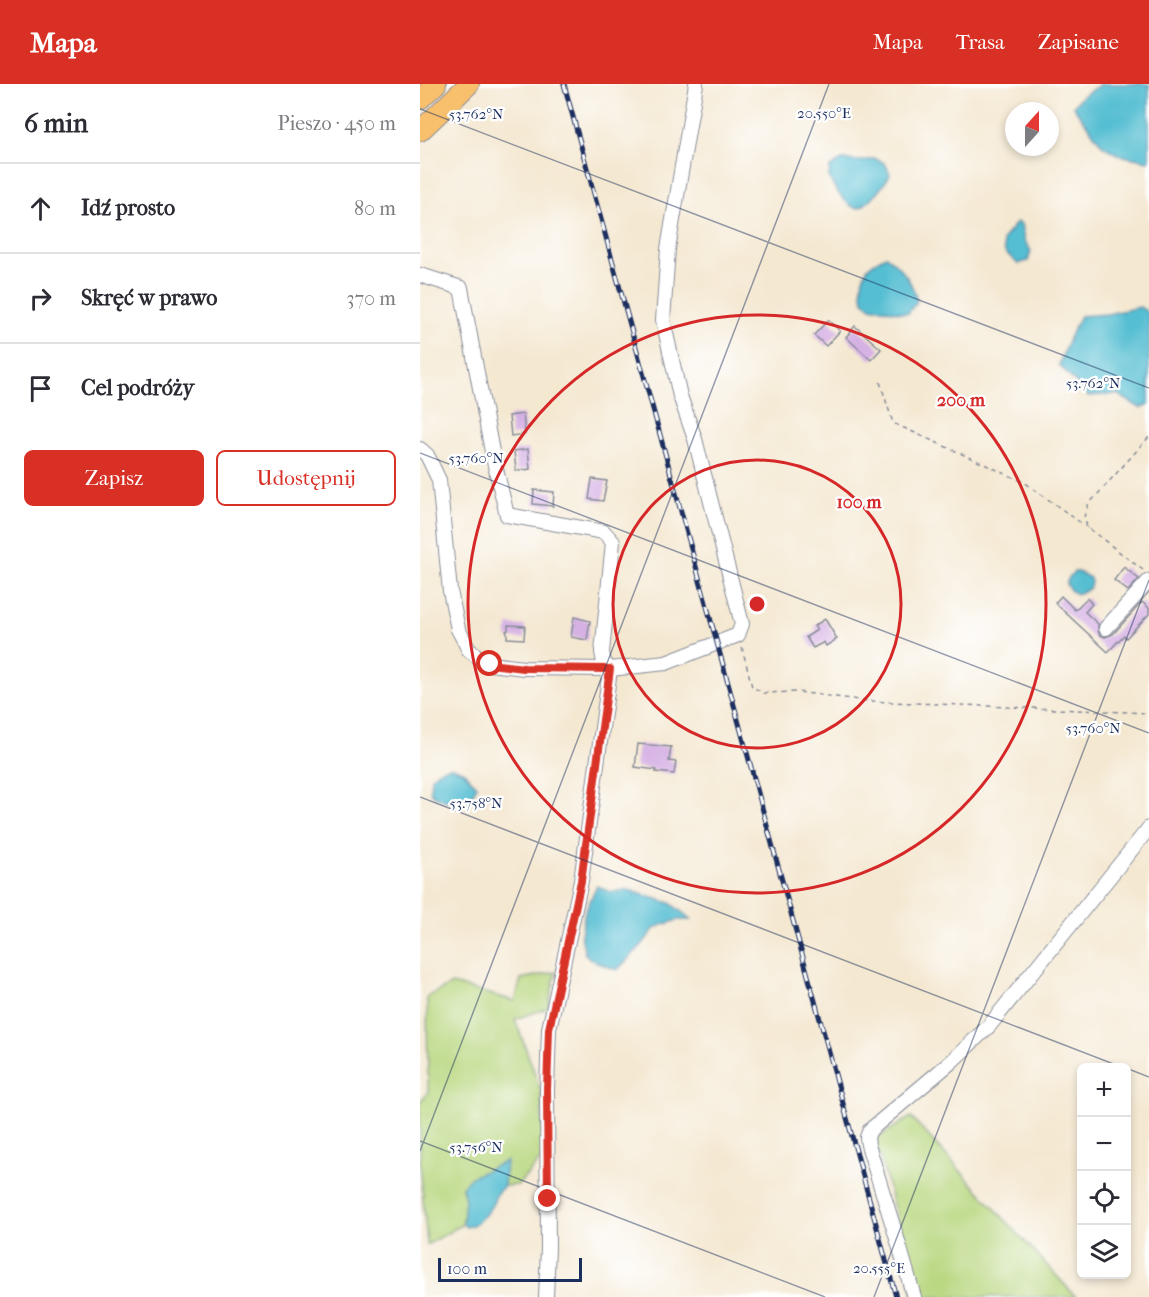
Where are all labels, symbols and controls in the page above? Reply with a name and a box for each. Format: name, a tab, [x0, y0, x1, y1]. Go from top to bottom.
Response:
text: Mapa	[30, 26, 97, 59]
text: Mapa	[873, 30, 923, 54]
text: Trasa	[956, 30, 1005, 54]
text: Zapisane	[1038, 30, 1119, 54]
north arrow	[1005, 102, 1059, 156]
text: 20.550°E	[797, 104, 851, 122]
text: 53.762°N	[449, 105, 504, 123]
text: 6 min	[24, 108, 88, 139]
text: Pieszo · 450 m	[277, 112, 396, 135]
icon: ahead	[24, 192, 57, 225]
text: Idź prosto	[81, 195, 175, 221]
text: 80 m	[354, 197, 396, 220]
icon: right	[24, 282, 57, 315]
text: Skręć w prawo	[81, 285, 217, 311]
text: 370 m	[346, 287, 396, 310]
icon: arrive	[24, 372, 57, 405]
text: 53.762°N	[1066, 374, 1121, 392]
text: Cel podróży	[81, 375, 194, 401]
text: 200 m	[937, 390, 986, 411]
text: 53.760°N	[448, 449, 504, 467]
button: Zapisz	[24, 450, 204, 506]
button: Udostępnij	[216, 450, 396, 506]
text: 100 m	[836, 492, 883, 513]
centre of rings	[747, 594, 767, 614]
route start	[476, 650, 502, 676]
text: 53.760°N	[1065, 719, 1121, 737]
text: 53.758°N	[450, 794, 503, 812]
map controls	[1077, 1063, 1131, 1279]
button: +	[1077, 1063, 1131, 1117]
button: −	[1077, 1117, 1131, 1171]
text: 53.756°N	[449, 1138, 503, 1156]
button: locate	[1077, 1171, 1131, 1225]
route end	[534, 1185, 560, 1211]
button: layers	[1077, 1225, 1131, 1279]
scale bar	[438, 1255, 582, 1282]
text: 100 m	[447, 1259, 487, 1278]
text: 20.555°E	[853, 1259, 905, 1277]

